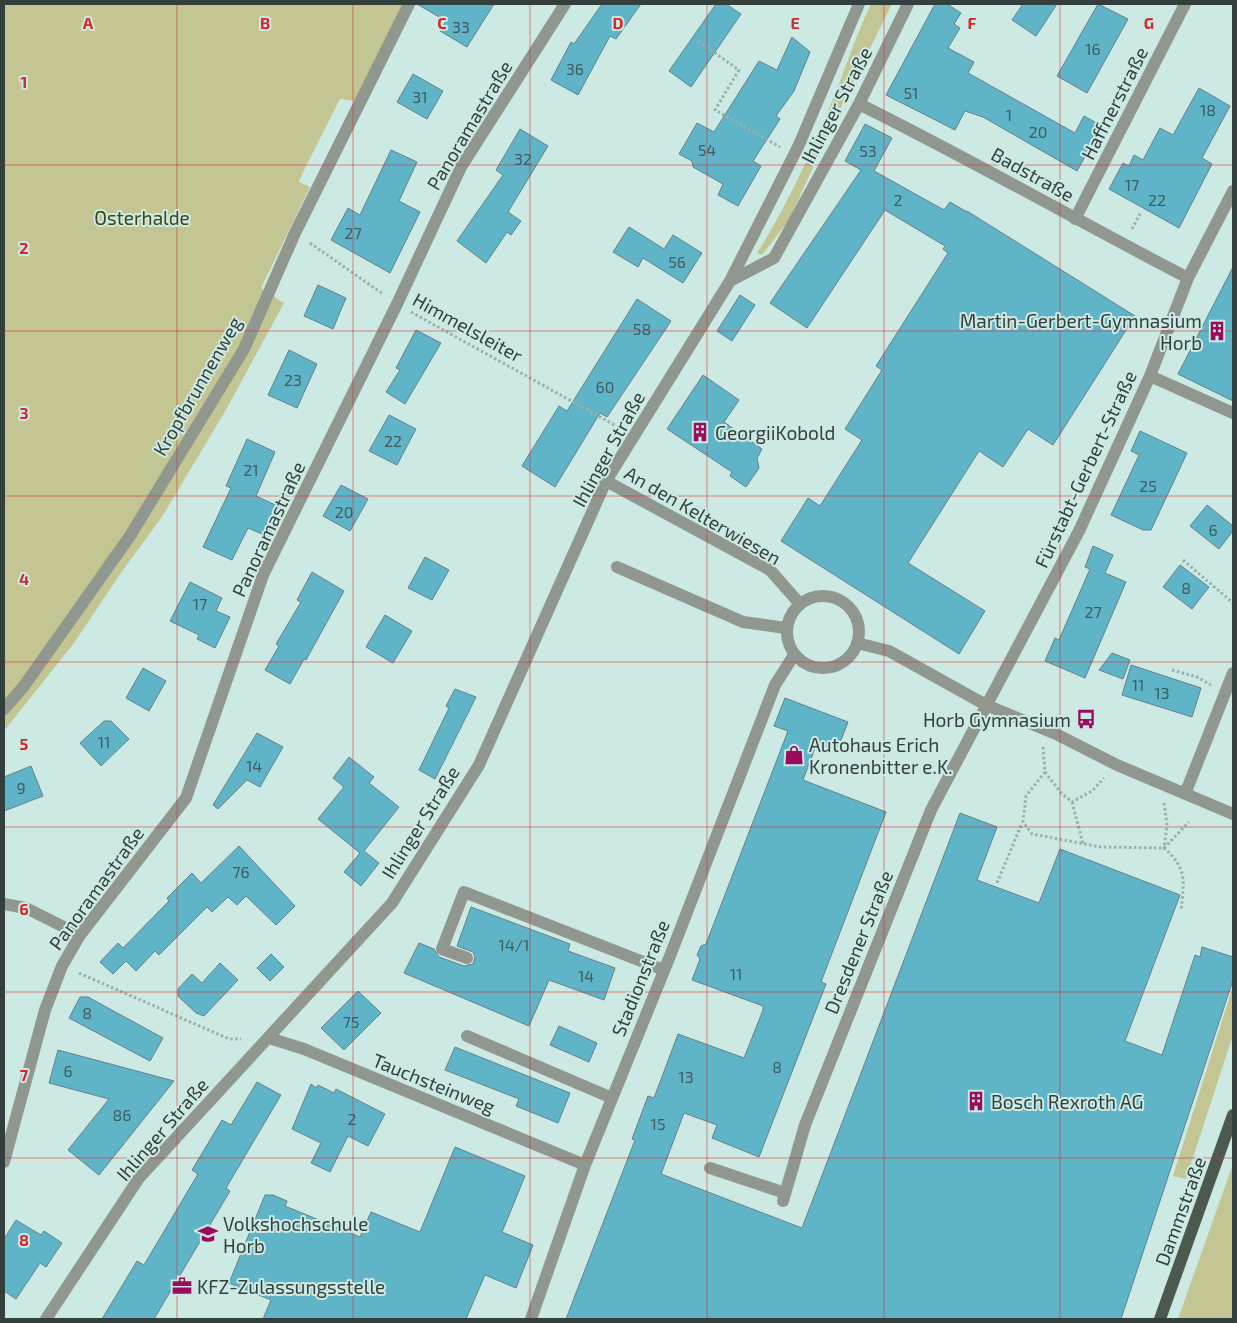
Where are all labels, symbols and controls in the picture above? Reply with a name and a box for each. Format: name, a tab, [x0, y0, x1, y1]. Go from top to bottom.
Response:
text: A	[83, 13, 94, 32]
text: B	[260, 13, 270, 32]
text: C	[437, 13, 447, 32]
text: D	[613, 13, 624, 32]
text: E	[790, 13, 800, 32]
text: F	[968, 13, 977, 32]
text: G	[1144, 13, 1154, 32]
house number: 33	[452, 17, 470, 36]
house number: 16	[1085, 39, 1101, 58]
street label: Ihlinger Straße	[796, 43, 876, 167]
street label: Haffnerstraße	[1076, 43, 1152, 163]
street label: Panoramastraße	[421, 56, 517, 194]
house number: 36	[566, 59, 584, 78]
text: 1	[21, 72, 27, 91]
house number: 51	[904, 83, 918, 102]
house number: 31	[412, 87, 428, 106]
house number: 18	[1200, 100, 1216, 119]
house number: 1	[1006, 105, 1012, 124]
house number: 20	[1029, 122, 1047, 141]
house number: 54	[698, 140, 716, 159]
house number: 53	[859, 141, 877, 160]
street label: Badstraße	[988, 142, 1078, 206]
house number: 32	[514, 149, 532, 168]
house number: 17	[1125, 175, 1139, 194]
house number: 2	[894, 190, 903, 209]
house number: 22	[1148, 190, 1166, 209]
park label: Osterhalde	[94, 206, 190, 229]
house number: 27	[344, 223, 362, 242]
text: 2	[19, 238, 29, 257]
house number: 56	[668, 252, 686, 271]
street label: Himmelsleiter	[409, 287, 527, 367]
place label: Martin-Gerbert-Gymnasium Horb	[960, 309, 1202, 354]
street label: Kropfbrunnenweg	[148, 312, 246, 460]
house number: 58	[633, 319, 651, 338]
building icon: Martin-Gerbert-Gymnasium Horb	[1206, 320, 1228, 342]
street label: Fürstabt-Gerbert-Straße	[1029, 367, 1141, 571]
house number: 23	[284, 370, 302, 389]
house number: 60	[596, 377, 614, 396]
street label: Ihlinger Straße	[567, 387, 649, 511]
text: 3	[19, 403, 29, 422]
building icon: GeorgiiKobold	[689, 421, 711, 443]
place label: GeorgiiKobold	[715, 421, 835, 444]
house number: 22	[384, 431, 402, 450]
street label: Panoramastraße	[227, 458, 309, 600]
house number: 21	[243, 460, 259, 479]
street label: An den Kelterwiesen	[621, 461, 785, 569]
house number: 25	[1139, 476, 1157, 495]
house number: 20	[335, 502, 353, 521]
house number: 6	[1208, 520, 1218, 539]
text: 4	[19, 569, 29, 588]
house number: 8	[1181, 578, 1191, 597]
house number: 17	[193, 594, 207, 613]
house number: 27	[1084, 602, 1102, 621]
house number: 11	[1132, 675, 1144, 694]
house number: 13	[1154, 683, 1170, 702]
place label: Horb Gymnasium	[923, 708, 1071, 731]
bus stop icon: Horb Gymnasium	[1075, 708, 1097, 730]
house number: 11	[98, 732, 110, 751]
place label: Autohaus Erich Kronenbitter e.K.	[809, 733, 953, 778]
text: 5	[20, 734, 29, 753]
shop icon: Autohaus Erich Kronenbitter e.K.	[783, 744, 805, 766]
house number: 14	[246, 756, 262, 775]
street label: Ihlinger Straße	[376, 761, 464, 883]
house number: 9	[16, 778, 26, 797]
street label: Panoramastraße	[44, 822, 148, 954]
house number: 76	[232, 862, 250, 881]
street label: Dresdener Straße	[819, 867, 897, 1017]
text: 6	[19, 899, 29, 918]
street label: Stadionstraße	[606, 916, 674, 1040]
house number: 14/1	[499, 935, 529, 954]
house number: 11	[730, 964, 742, 983]
house number: 14	[578, 966, 594, 985]
house number: 8	[82, 1003, 92, 1022]
house number: 75	[343, 1012, 359, 1031]
street label: Tauchsteinweg	[369, 1048, 499, 1118]
house number: 8	[772, 1057, 782, 1076]
house number: 6	[63, 1061, 73, 1080]
text: 7	[20, 1065, 29, 1084]
house number: 13	[678, 1067, 694, 1086]
street label: Ihlinger Straße	[111, 1073, 213, 1185]
building icon: Bosch Rexroth AG	[965, 1090, 987, 1112]
place label: Bosch Rexroth AG	[991, 1090, 1144, 1113]
house number: 86	[113, 1105, 131, 1124]
house number: 2	[348, 1109, 357, 1128]
house number: 15	[651, 1114, 665, 1133]
street label: Dammstraße	[1150, 1153, 1210, 1269]
place label: Volkshochschule Horb	[223, 1212, 368, 1257]
school or university icon: Volkshochschule Horb	[197, 1223, 219, 1245]
text: 8	[19, 1230, 29, 1249]
office icon: KFZ-Zulassungsstelle	[171, 1275, 193, 1297]
place label: KFZ-Zulassungsstelle	[197, 1275, 385, 1298]

